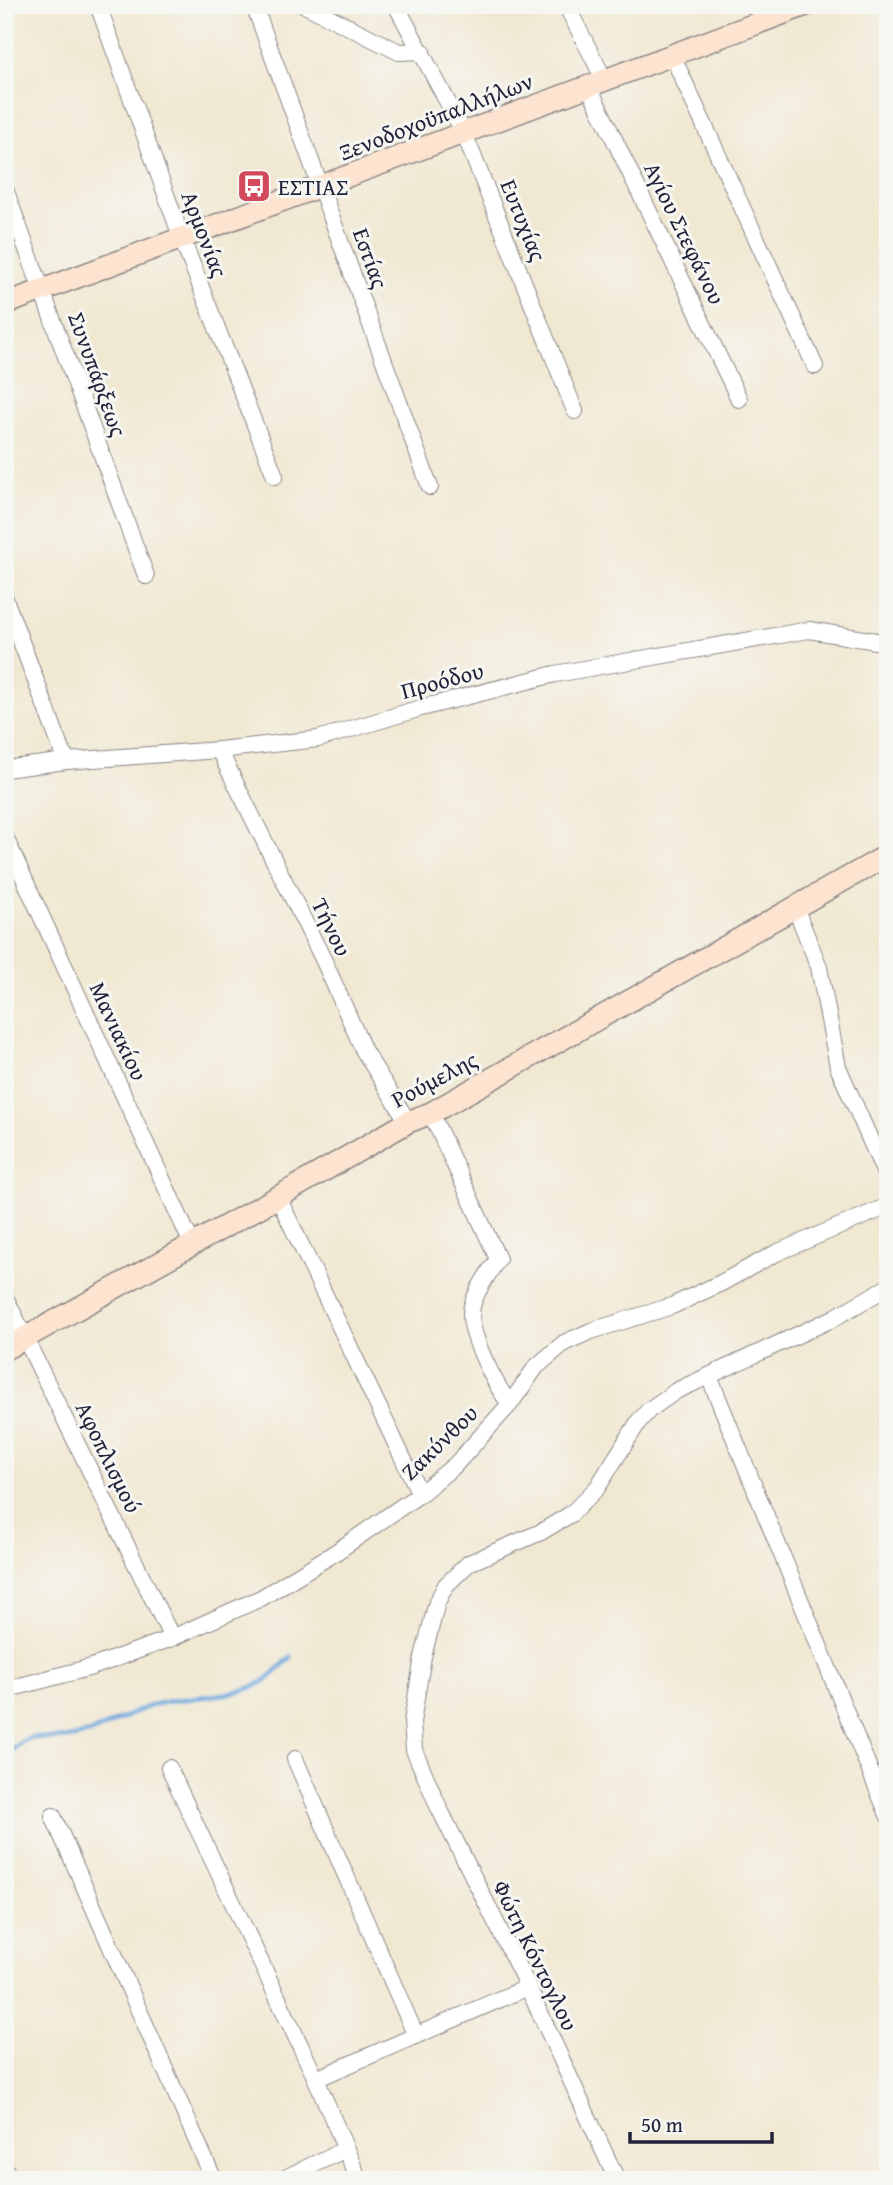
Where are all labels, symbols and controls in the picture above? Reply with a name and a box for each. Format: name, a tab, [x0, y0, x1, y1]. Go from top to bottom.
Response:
street label: Ξενοδοχοϋπαλλήλων	[334, 64, 538, 168]
street label: Αγίου Στεφάνου	[636, 156, 734, 310]
bus stop icon: ΕΣΤΙΑΣ	[235, 167, 273, 205]
place label: ΕΣΤΙΑΣ	[278, 170, 348, 203]
street label: Ευτυχίας	[493, 174, 555, 266]
street label: Αρμονίας	[173, 186, 237, 282]
street label: Εστίας	[345, 223, 397, 293]
street label: Συνυπάρξεως	[60, 307, 136, 441]
street label: Προόδου	[397, 653, 487, 707]
street label: Τήνου	[304, 892, 360, 962]
street label: Μανιακίου	[82, 976, 156, 1086]
street label: Ρούμελης	[385, 1042, 483, 1115]
street label: Αφοπλισμού	[68, 1396, 150, 1518]
street label: Ζακύνθου	[393, 1397, 485, 1487]
street label: Φώτη Κόντογλου	[485, 1874, 587, 2036]
scale bar	[630, 2101, 772, 2145]
text: 50 m	[641, 2109, 683, 2140]

